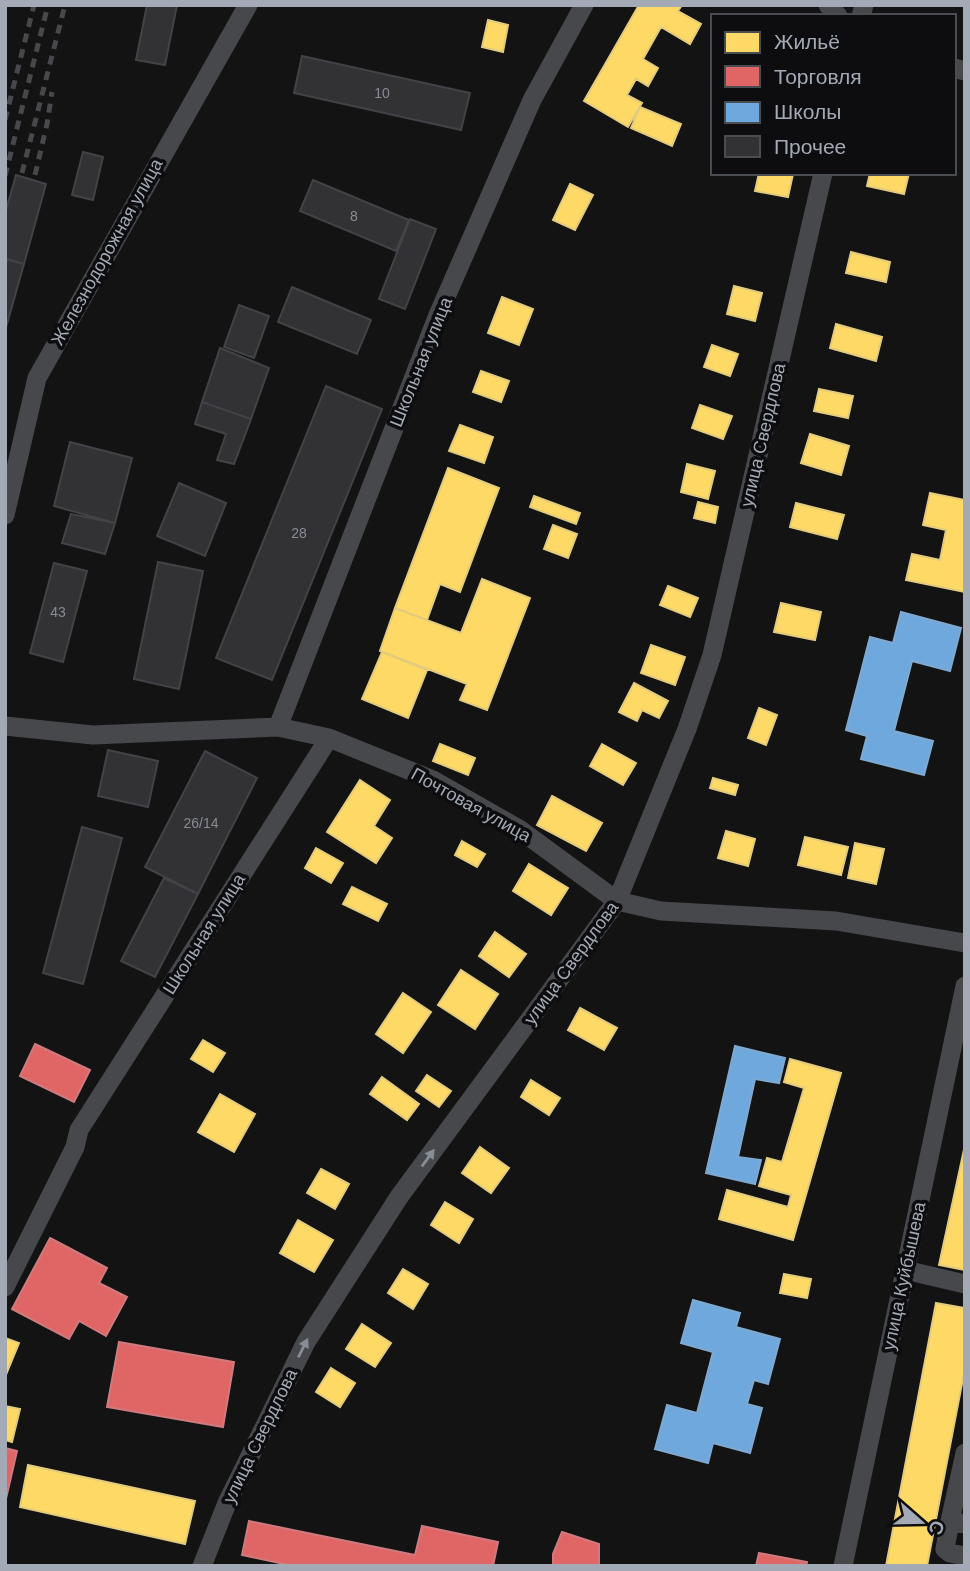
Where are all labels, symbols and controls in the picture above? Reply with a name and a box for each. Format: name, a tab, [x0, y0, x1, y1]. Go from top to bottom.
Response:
legend	[711, 14, 956, 175]
text: Жильё	[774, 30, 840, 53]
text: Торговля	[774, 65, 862, 88]
house number: 10	[374, 85, 390, 101]
text: Школы	[774, 100, 841, 123]
text: Прочее	[774, 135, 846, 158]
street label: Железнодорожная улица	[47, 154, 167, 349]
house number: 8	[350, 208, 358, 224]
street label: Школьная улица	[386, 293, 457, 430]
street label: улица Свердлова	[737, 360, 790, 509]
house number: 28	[291, 525, 307, 541]
house number: 43	[50, 604, 66, 620]
street label: Почтовая улица	[408, 764, 535, 847]
house number: 26/14	[183, 815, 219, 831]
street label: Школьная улица	[159, 869, 250, 998]
street label: улица Свердлова	[520, 897, 623, 1028]
one-way arrow	[421, 1149, 435, 1168]
street label: улица Куйбышева	[879, 1199, 930, 1352]
one-way arrow	[297, 1338, 309, 1358]
street label: улица Свердлова	[219, 1365, 302, 1506]
north arrow	[886, 1487, 956, 1557]
text: С	[924, 1518, 949, 1538]

